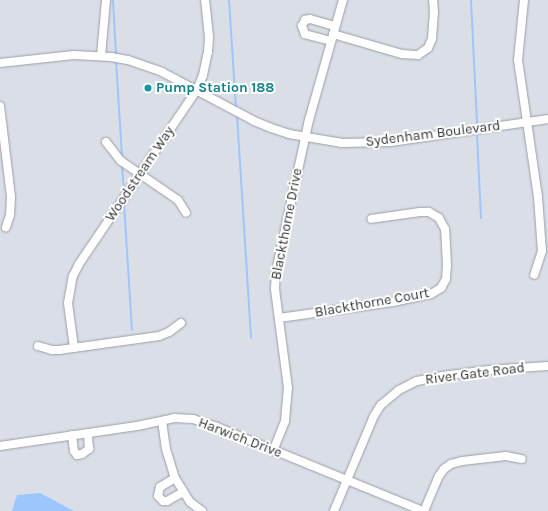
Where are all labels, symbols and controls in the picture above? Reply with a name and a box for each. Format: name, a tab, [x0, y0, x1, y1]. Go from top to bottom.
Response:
place label: Pump Station 188	[156, 80, 274, 96]
marker: Pump Station 188	[143, 83, 153, 93]
street label: Sydenham Boulevard	[365, 117, 501, 151]
street label: Woodstream Way	[102, 123, 178, 225]
street label: Blackthorne Drive	[268, 167, 306, 281]
street label: Blackthorne Court	[313, 285, 431, 321]
street label: River Gate Road	[424, 360, 526, 388]
street label: Harwich Drive	[196, 414, 284, 462]

